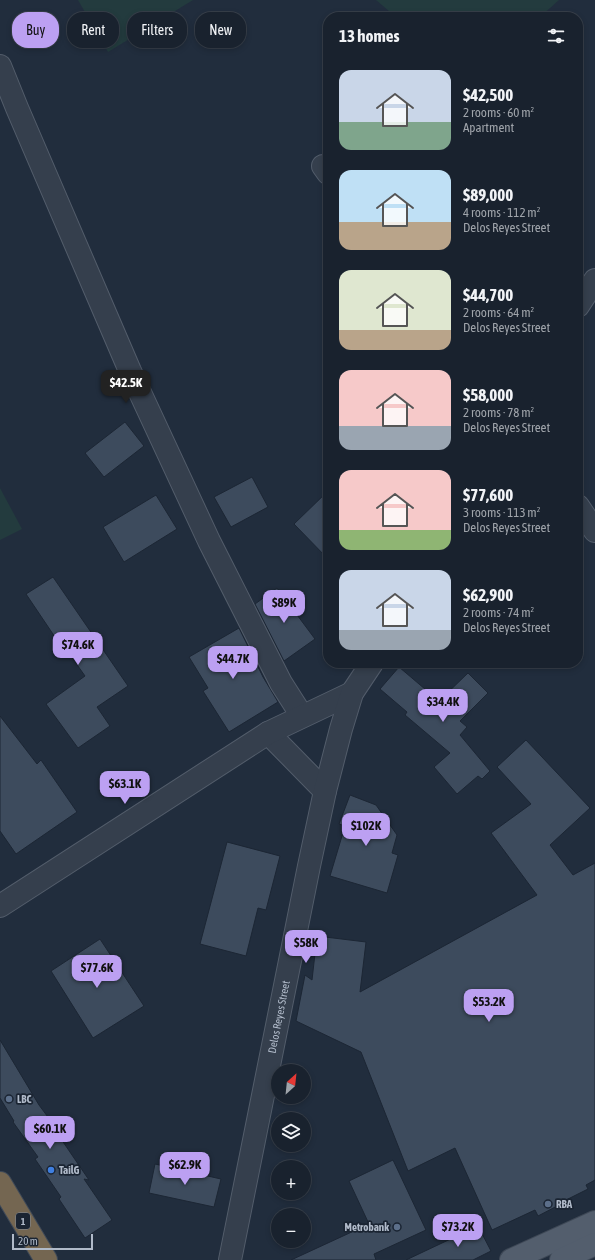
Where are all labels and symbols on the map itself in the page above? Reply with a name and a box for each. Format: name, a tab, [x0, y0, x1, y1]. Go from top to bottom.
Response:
pin: $42.5K	[93, 370, 159, 404]
pin: $89K	[260, 590, 308, 624]
pin: $74.6K	[45, 632, 111, 666]
pin: $44.7K	[200, 646, 266, 680]
pin: $34.4K	[410, 689, 476, 723]
pin: $63.1K	[92, 771, 158, 805]
pin: $102K	[338, 813, 394, 847]
pin: $58K	[282, 930, 330, 964]
pin: $77.6K	[64, 955, 130, 989]
street label: Delos Reyes Street	[266, 979, 292, 1054]
pin: $53.2K	[456, 989, 522, 1023]
north arrow	[271, 1064, 311, 1104]
place label: LBC	[17, 1093, 31, 1105]
marker: LBC	[4, 1094, 14, 1104]
pin: $60.1K	[17, 1116, 83, 1150]
pin: $62.9K	[152, 1152, 218, 1186]
place label: TailG	[59, 1164, 80, 1176]
marker: TailG	[46, 1165, 56, 1175]
place label: RBA	[556, 1198, 573, 1210]
marker: RBA	[543, 1199, 553, 1209]
road number: 1	[16, 1213, 30, 1229]
pin: $73.2K	[425, 1214, 491, 1248]
place label: Metrobank	[345, 1221, 389, 1233]
marker: Metrobank	[392, 1222, 402, 1232]
scale bar	[12, 1232, 93, 1251]

